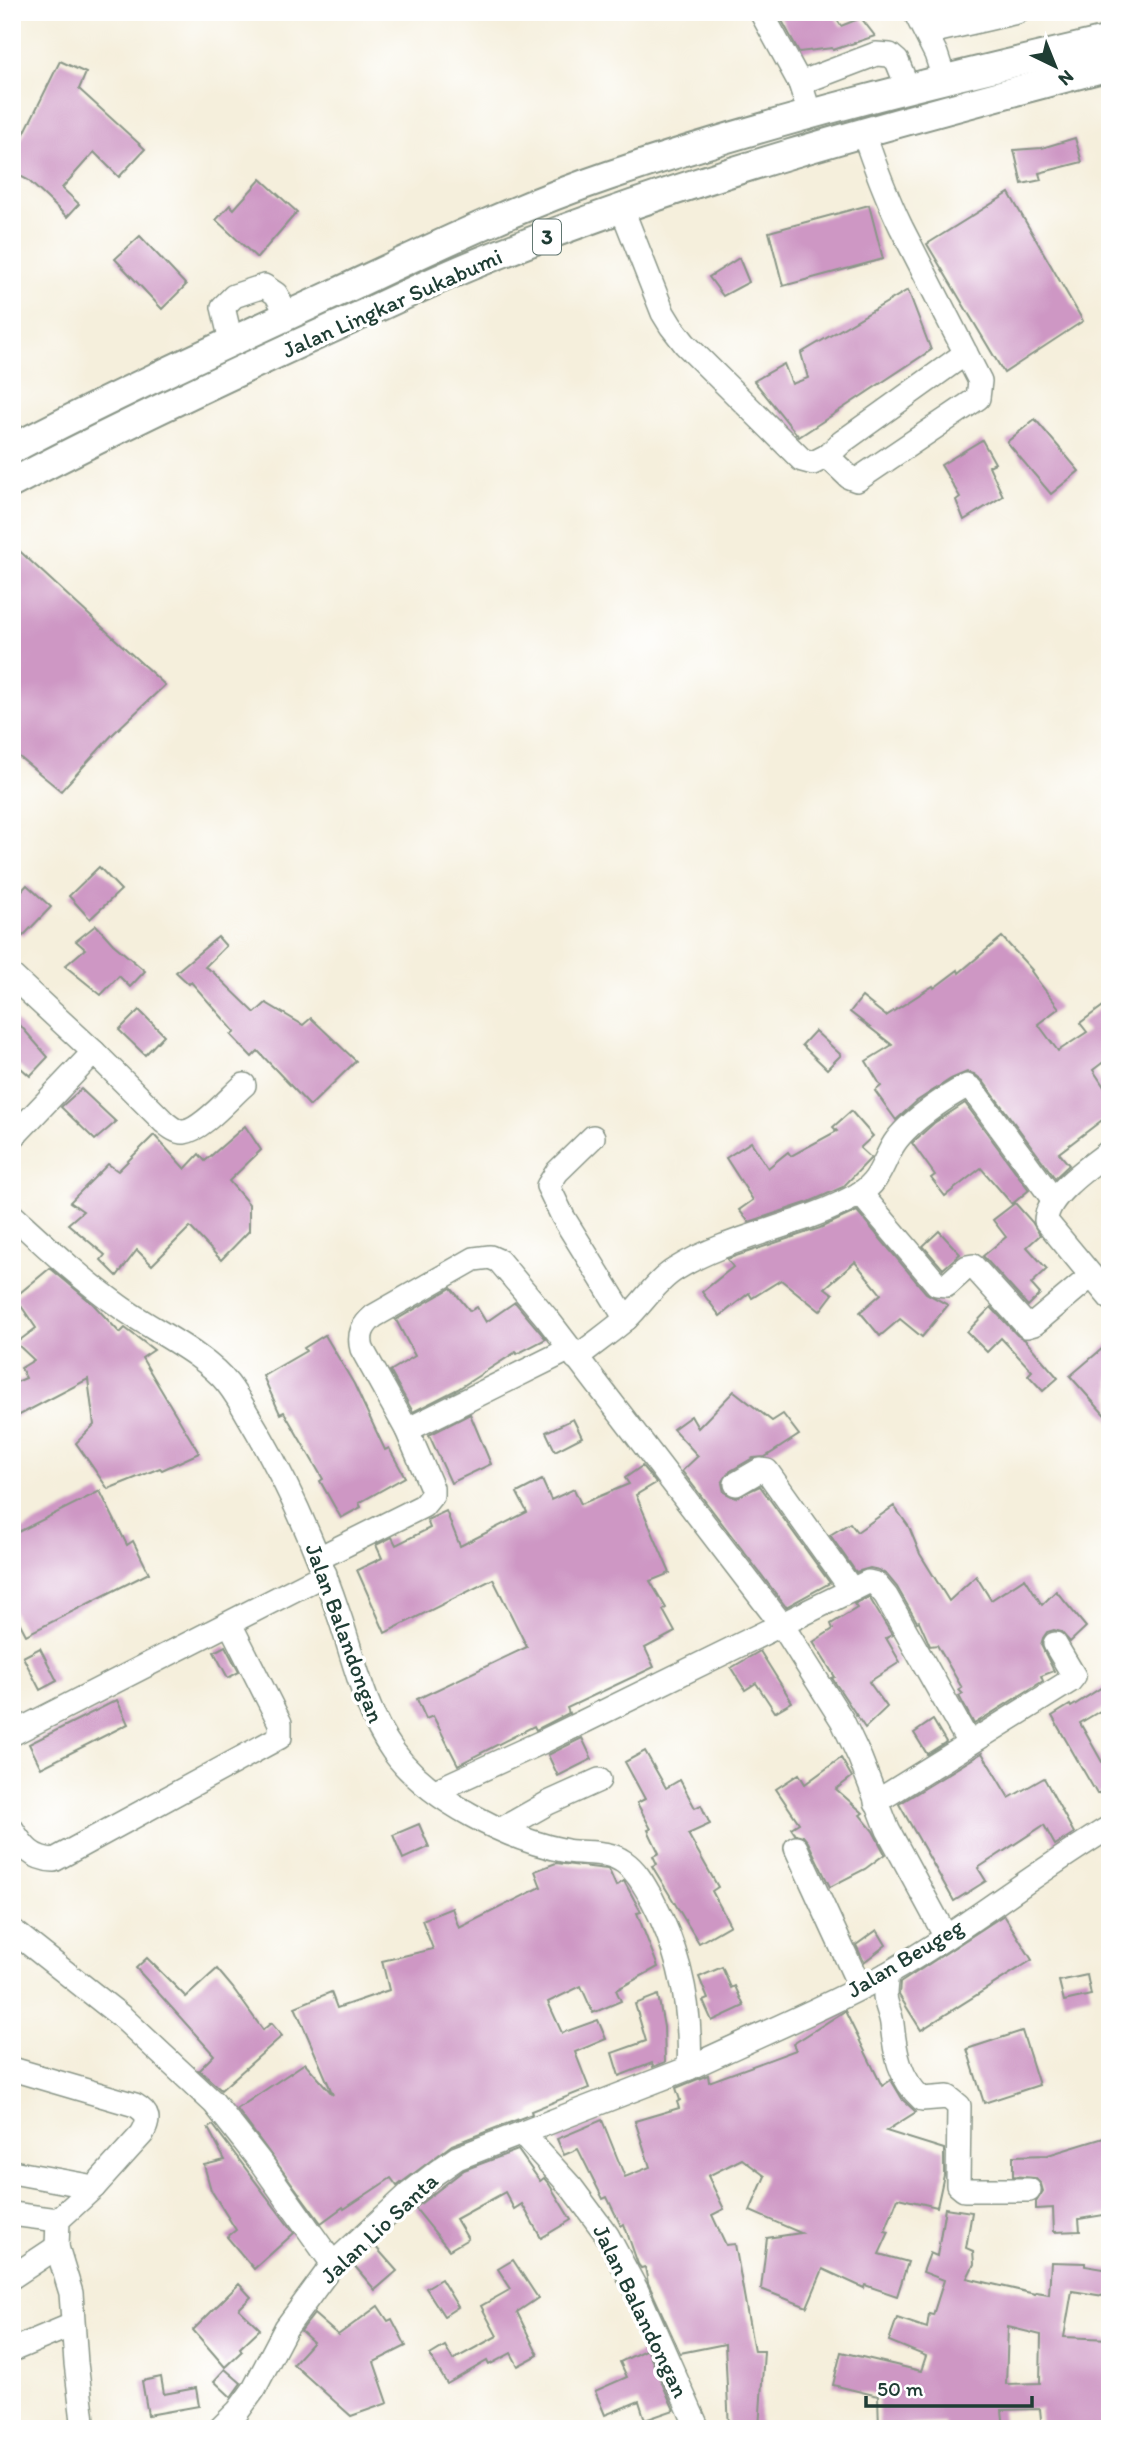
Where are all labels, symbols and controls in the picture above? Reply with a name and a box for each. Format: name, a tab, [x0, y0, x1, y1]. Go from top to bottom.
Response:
north arrow	[1020, 32, 1090, 102]
text: N	[1054, 65, 1079, 91]
road number: 3	[533, 219, 561, 254]
street label: Jalan Lingkar Sukabumi	[278, 242, 506, 364]
street label: Jalan Balandongan	[300, 1539, 390, 1727]
street label: Jalan Beugeg	[842, 1912, 968, 2004]
street label: Jalan Lio Santa	[315, 2167, 444, 2289]
street label: Jalan Balandongan	[587, 2220, 695, 2402]
scale bar	[866, 2364, 1033, 2408]
text: 50 m	[877, 2376, 924, 2401]

